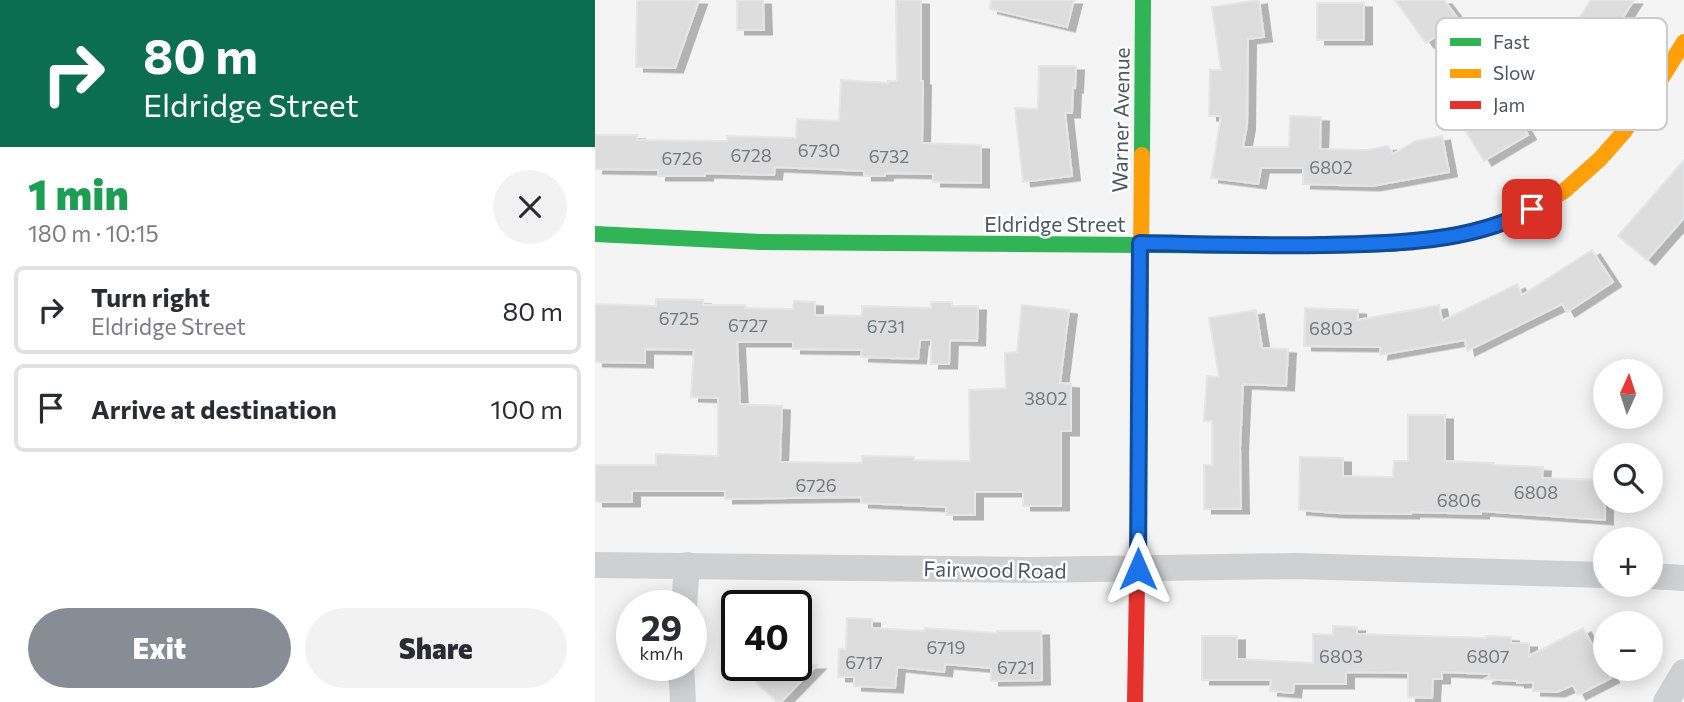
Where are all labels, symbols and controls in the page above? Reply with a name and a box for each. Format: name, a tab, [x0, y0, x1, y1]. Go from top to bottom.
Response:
legend	[1436, 18, 1667, 130]
text: 80 m	[143, 24, 258, 84]
icon: right	[28, 28, 119, 119]
text: Fast	[1493, 30, 1530, 53]
street label: Warner Avenue	[1106, 47, 1134, 193]
text: Slow	[1493, 61, 1535, 84]
text: Eldridge Street	[143, 84, 359, 124]
text: Jam	[1493, 93, 1525, 116]
house number: 6730	[798, 139, 840, 161]
house number: 6728	[730, 144, 772, 166]
house number: 6732	[869, 145, 909, 167]
house number: 6726	[661, 147, 703, 169]
house number: 6802	[1309, 156, 1353, 178]
text: 1 min	[28, 167, 129, 219]
button: close	[493, 170, 567, 244]
pin	[1502, 179, 1562, 239]
icon: arrive	[1513, 190, 1551, 228]
street label: Eldridge Street	[984, 211, 1126, 236]
text: 180 m · 10:15	[28, 219, 159, 247]
text: Turn right	[91, 281, 210, 312]
icon: right	[32, 291, 70, 329]
text: 80 m	[503, 295, 563, 326]
house number: 6725	[659, 307, 699, 329]
text: Eldridge Street	[91, 312, 246, 340]
house number: 6727	[728, 314, 768, 336]
house number: 6731	[867, 315, 905, 337]
house number: 6803	[1309, 317, 1353, 339]
north arrow	[1593, 359, 1663, 429]
map controls	[1593, 359, 1663, 681]
house number: 3802	[1025, 387, 1067, 409]
icon: arrive	[32, 389, 70, 427]
text: Arrive at destination	[91, 393, 337, 424]
text: 100 m	[490, 393, 563, 424]
button: search	[1593, 443, 1663, 513]
house number: 6726	[795, 474, 837, 496]
house number: 6808	[1514, 481, 1558, 503]
house number: 6806	[1437, 489, 1481, 511]
button: +	[1593, 527, 1663, 597]
position arrow	[1101, 532, 1175, 606]
street label: Fairwood Road	[923, 555, 1067, 583]
speed limit sign: 40	[721, 590, 812, 681]
text: 29	[641, 605, 682, 648]
button: Exit	[28, 608, 291, 688]
button: Share	[305, 608, 567, 688]
button: −	[1593, 611, 1663, 681]
house number: 6719	[927, 636, 965, 658]
text: km/h	[640, 642, 683, 664]
house number: 6803	[1319, 645, 1363, 667]
house number: 6807	[1466, 645, 1510, 667]
house number: 6717	[845, 651, 883, 673]
house number: 6721	[997, 656, 1035, 678]

